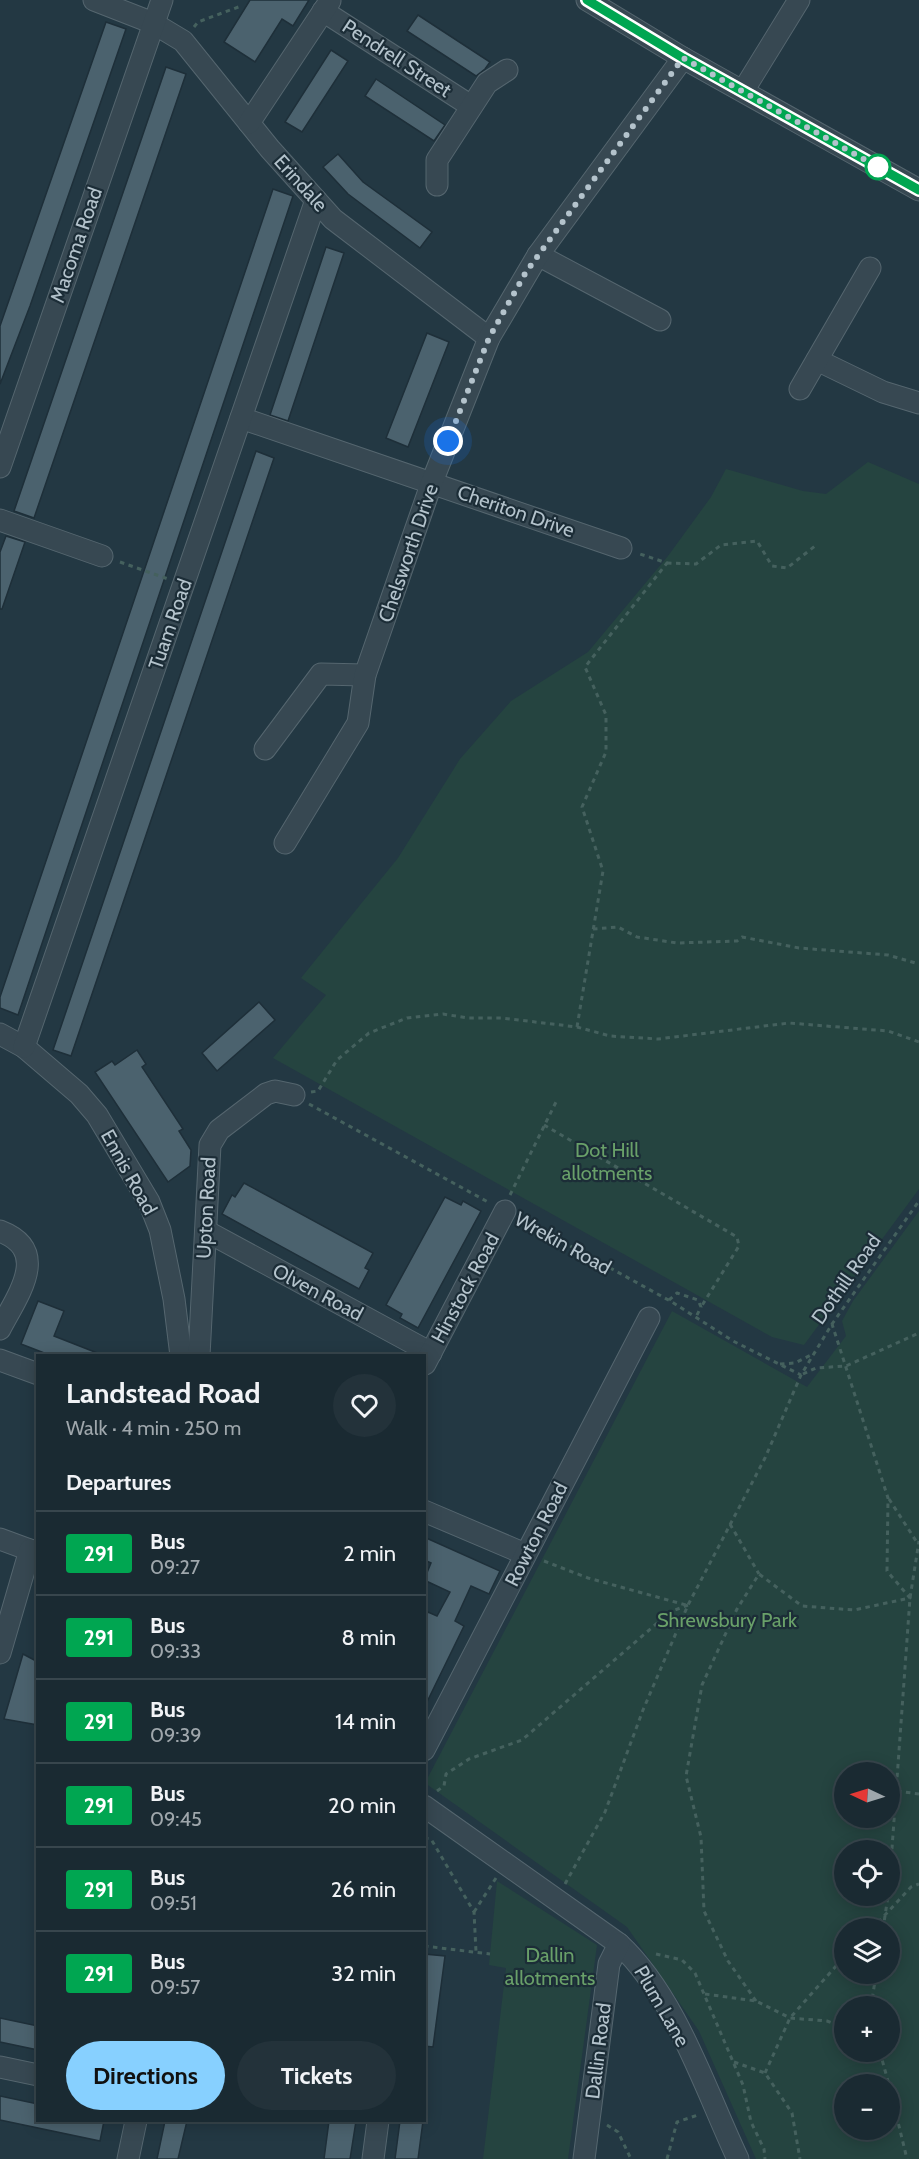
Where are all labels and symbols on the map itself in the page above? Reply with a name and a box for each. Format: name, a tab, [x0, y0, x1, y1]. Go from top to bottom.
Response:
street label: Pendrell Street	[338, 14, 456, 102]
street label: Erindale	[269, 150, 333, 216]
unlabelled marker	[865, 154, 891, 180]
street label: Macoma Road	[45, 184, 107, 306]
your location	[433, 426, 463, 456]
street label: Cheriton Drive	[454, 480, 578, 542]
street label: Chelsworth Drive	[373, 481, 443, 625]
street label: Tuam Road	[143, 575, 197, 673]
street label: Ennis Road	[96, 1125, 162, 1219]
park label: Dot Hill allotments	[562, 1138, 652, 1185]
street label: Upton Road	[191, 1156, 221, 1260]
street label: Wrekin Road	[510, 1207, 616, 1279]
street label: Hinstock Road	[426, 1229, 504, 1347]
street label: Dothill Road	[806, 1229, 886, 1329]
street label: Olven Road	[269, 1258, 367, 1326]
street label: Rowton Road	[499, 1478, 573, 1590]
park label: Shrewsbury Park	[657, 1608, 797, 1632]
north arrow	[834, 1762, 900, 1828]
park label: Dallin allotments	[505, 1943, 595, 1990]
street label: Plum Lane	[629, 1961, 695, 2051]
street label: Dallin Road	[580, 2002, 616, 2100]

